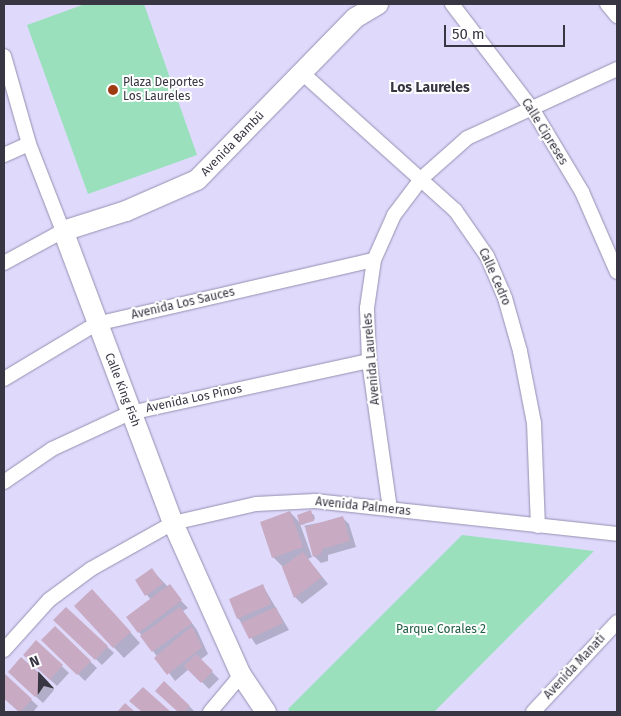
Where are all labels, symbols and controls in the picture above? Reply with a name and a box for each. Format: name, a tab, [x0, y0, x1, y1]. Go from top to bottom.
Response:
scale bar	[446, 15, 567, 47]
text: 50 m	[452, 25, 485, 43]
place label: Plaza Deportes Los Laureles	[123, 76, 204, 104]
district label: Los Laureles	[390, 80, 470, 96]
marker: Plaza Deportes Los Laureles	[107, 84, 119, 96]
street label: Calle Cipreses	[518, 96, 570, 168]
street label: Avenida Bambú	[198, 109, 268, 179]
street label: Calle Cedro	[475, 246, 513, 308]
street label: Avenida Los Sauces	[130, 285, 236, 323]
street label: Avenida Laureles	[361, 312, 383, 406]
street label: Calle King Fish	[101, 351, 143, 429]
street label: Avenida Los Pinos	[145, 382, 243, 416]
street label: Avenida Palmeras	[315, 495, 411, 519]
park label: Parque Corales 2	[396, 623, 486, 637]
street label: Avenida Manatí	[541, 631, 609, 703]
north arrow	[15, 651, 65, 701]
text: N	[27, 652, 42, 671]

